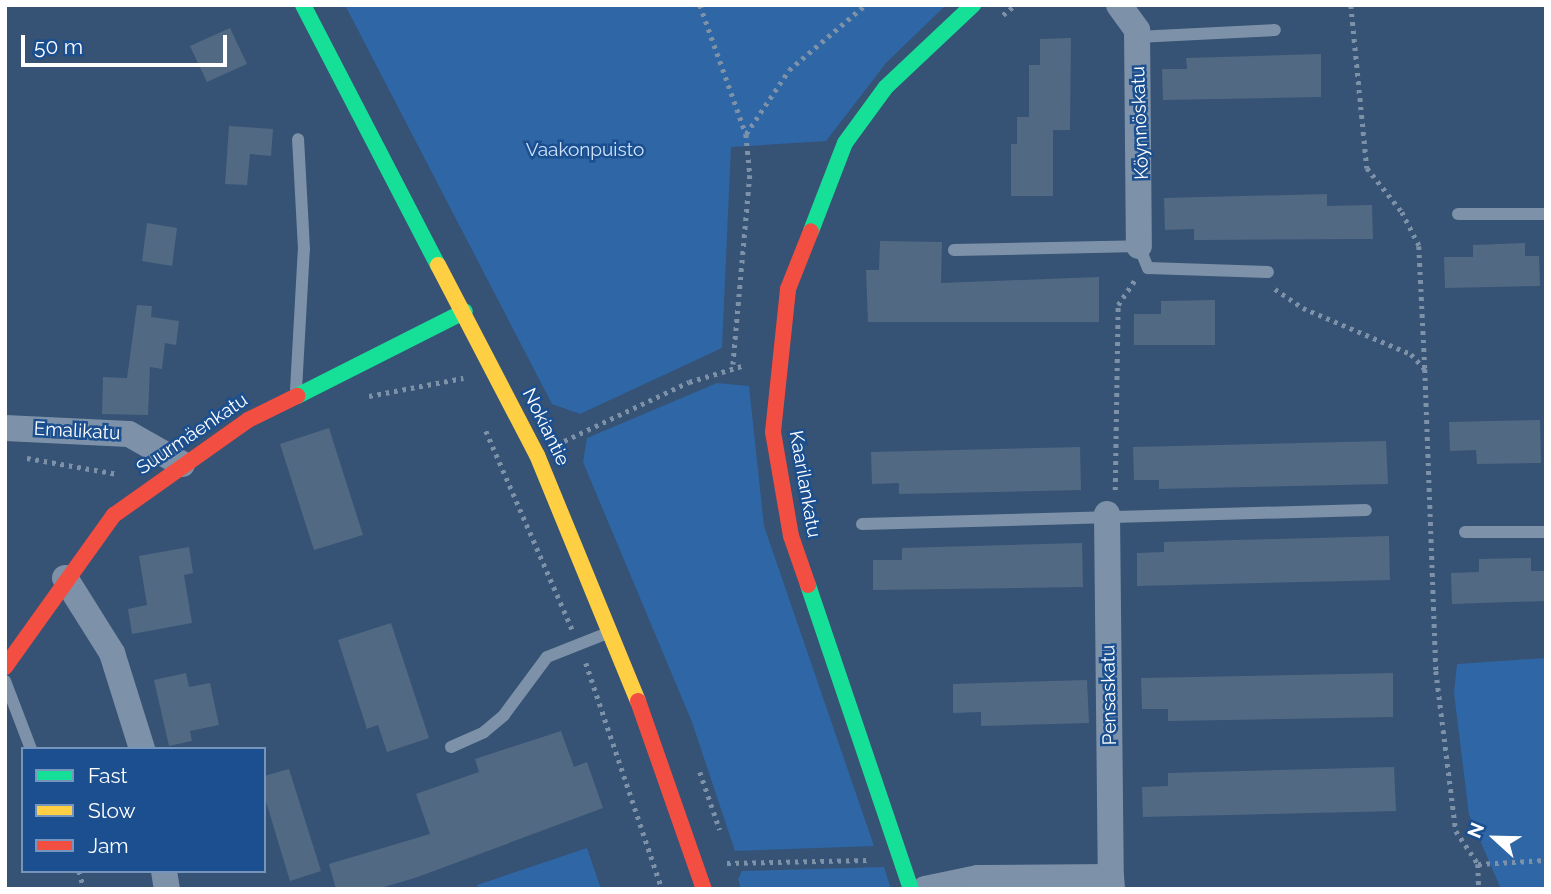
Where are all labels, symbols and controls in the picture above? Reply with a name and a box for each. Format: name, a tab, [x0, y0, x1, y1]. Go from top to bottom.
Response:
scale bar	[24, 21, 231, 65]
text: 50 m	[34, 34, 83, 59]
street label: Köynnöskatu	[1127, 66, 1153, 180]
park label: Vaakonpuisto	[526, 139, 644, 161]
street label: Nokiantie	[518, 385, 574, 469]
street label: Suurmäenkatu	[132, 389, 252, 479]
street label: Emalikatu	[33, 417, 121, 445]
street label: Kaarilankatu	[784, 429, 826, 539]
street label: Pensaskatu	[1097, 645, 1121, 745]
legend	[21, 747, 266, 873]
text: Fast	[88, 763, 128, 788]
text: Slow	[88, 798, 136, 823]
north arrow	[1460, 803, 1530, 873]
text: N	[1463, 819, 1488, 841]
text: Jam	[88, 833, 129, 858]

